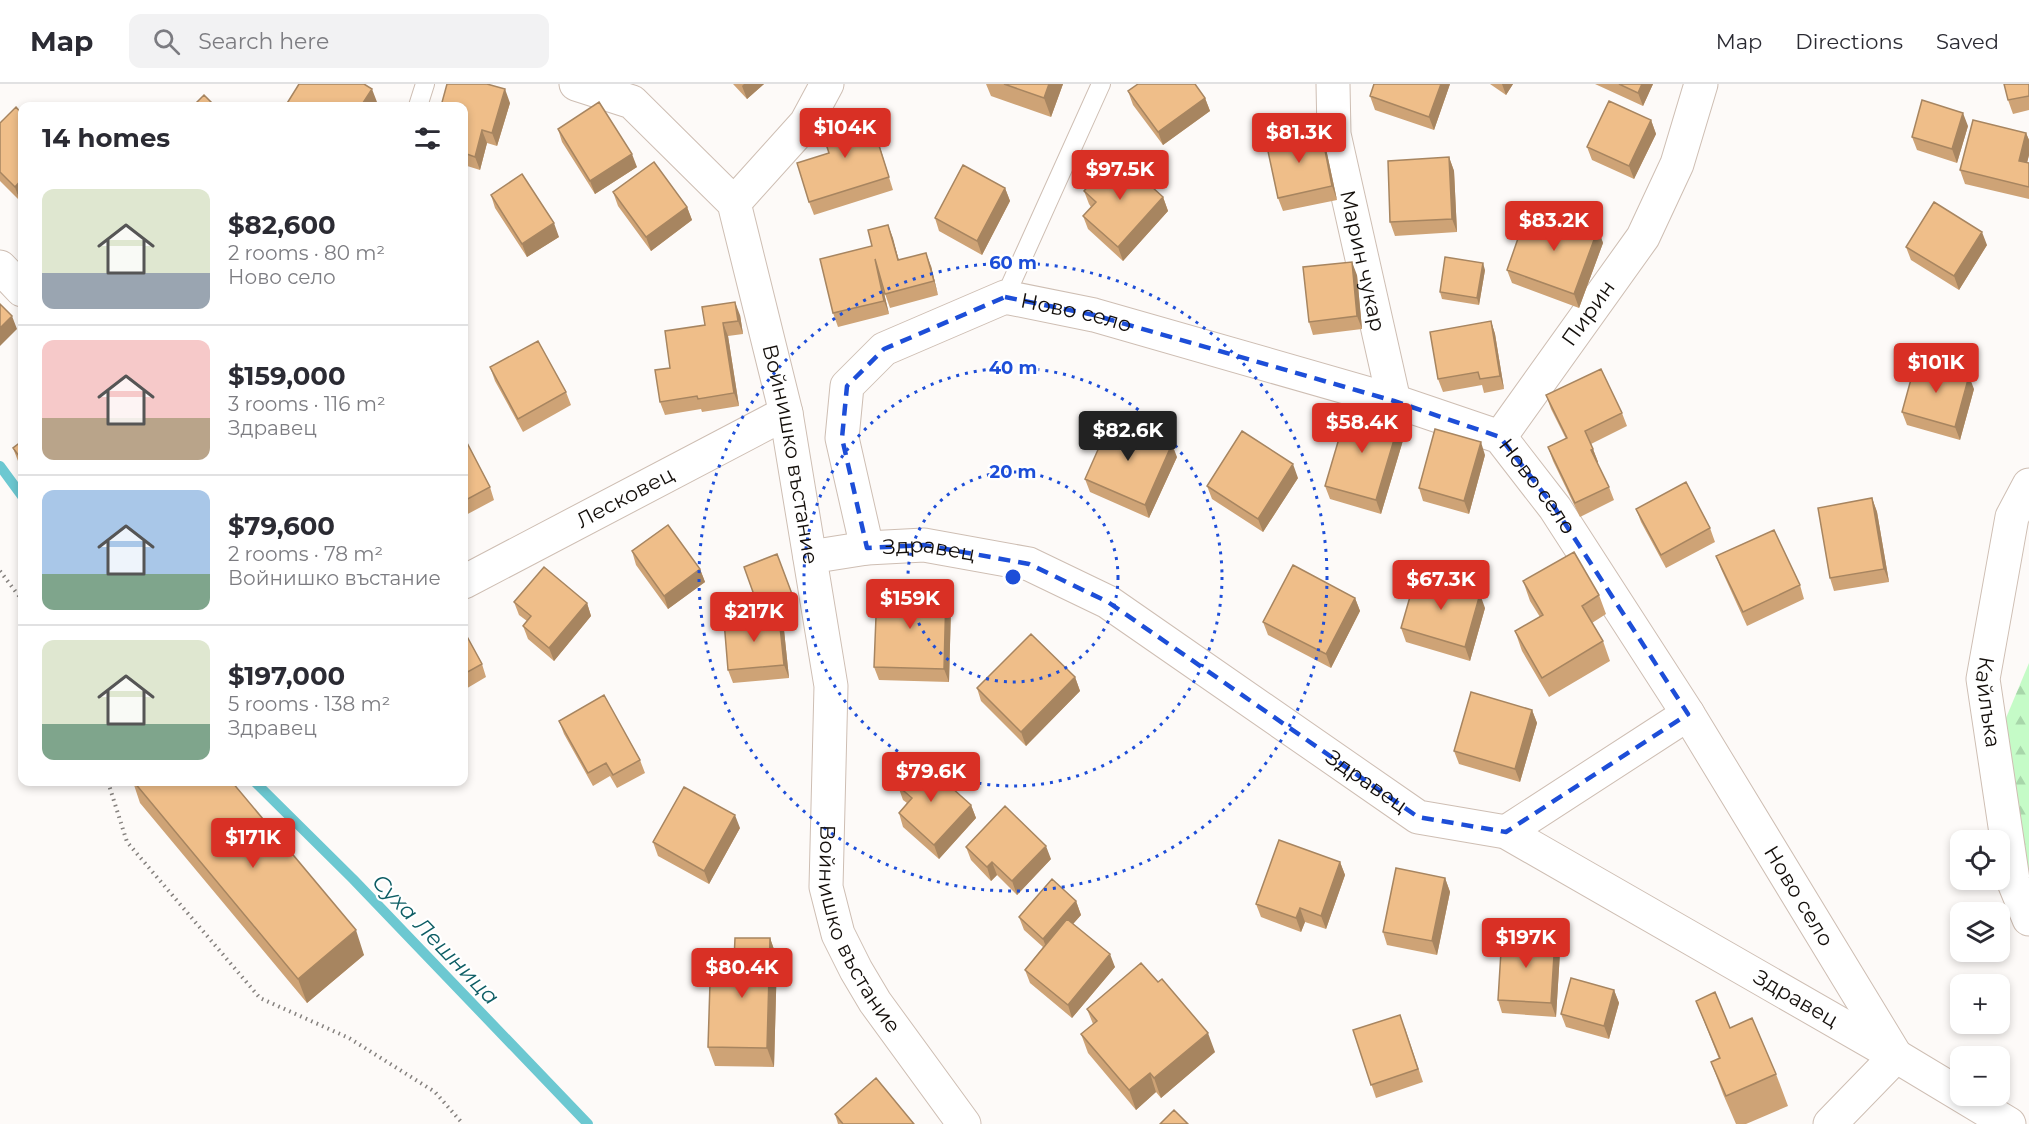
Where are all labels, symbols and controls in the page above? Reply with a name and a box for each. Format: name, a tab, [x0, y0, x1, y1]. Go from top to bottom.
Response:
search box	[129, 14, 549, 68]
text: Map	[30, 24, 93, 58]
icon: search	[150, 25, 183, 58]
text: Search here	[198, 28, 329, 55]
text: Map	[1716, 29, 1762, 54]
text: Directions	[1795, 29, 1903, 54]
text: Saved	[1936, 29, 1999, 54]
pin: $104K	[803, 108, 887, 159]
pin: $81.3K	[1250, 113, 1348, 164]
text: $104K	[814, 115, 876, 139]
text: $81.3K	[1266, 120, 1332, 144]
text: 14 homes	[42, 122, 170, 154]
icon: filters	[411, 122, 444, 155]
pin: $97.5K	[1071, 150, 1169, 201]
text: $97.5K	[1086, 157, 1154, 181]
street label: Марин чукар	[1335, 188, 1391, 334]
pin: $83.2K	[1505, 201, 1603, 252]
text: $83.2K	[1519, 208, 1589, 232]
text: $82,600	[228, 209, 336, 241]
icon: home	[90, 213, 162, 285]
text: 2 rooms · 80 m²	[228, 241, 385, 265]
text: 60 m	[989, 252, 1037, 274]
text: Ново село	[228, 265, 336, 289]
street label: Пирин	[1556, 275, 1620, 351]
street label: Ново село	[1019, 287, 1135, 337]
street label: Войнишко въстание	[757, 341, 824, 566]
pin: $101K	[1894, 343, 1978, 394]
text: $101K	[1908, 350, 1964, 374]
text: 40 m	[989, 357, 1037, 379]
text: $159,000	[228, 360, 346, 392]
icon: home	[90, 364, 162, 436]
text: 3 rooms · 116 m²	[228, 392, 386, 416]
pin: $58.4K	[1313, 403, 1411, 454]
text: $58.4K	[1326, 410, 1398, 434]
pin: $82.6K	[1079, 411, 1177, 462]
text: Здравец	[228, 416, 317, 440]
text: $82.6K	[1093, 418, 1163, 442]
street label: Ново село	[1494, 433, 1582, 539]
street label: Лесковец	[572, 461, 678, 533]
text: 20 m	[990, 461, 1036, 483]
text: $79,600	[228, 510, 335, 542]
icon: home	[90, 514, 162, 586]
street label: Здравец	[882, 532, 977, 566]
text: 2 rooms · 78 m²	[228, 542, 383, 566]
pin: $67.3K	[1392, 560, 1490, 611]
text: Войнишко въстание	[228, 566, 441, 590]
centre of rings	[1003, 567, 1023, 587]
text: $67.3K	[1407, 567, 1475, 591]
pin: $159K	[868, 579, 952, 630]
text: $159K	[880, 586, 940, 610]
pin: $217K	[712, 592, 796, 643]
text: $217K	[724, 599, 784, 623]
street label: Кайлъка	[1970, 655, 2006, 749]
text: $197,000	[228, 660, 345, 692]
icon: home	[90, 664, 162, 736]
text: 5 rooms · 138 m²	[228, 692, 390, 716]
text: Здравец	[228, 716, 317, 740]
street label: Здравец	[1321, 744, 1413, 818]
pin: $79.6K	[882, 752, 980, 803]
text: $79.6K	[896, 759, 966, 783]
pin: $171K	[211, 818, 295, 869]
street label: Войнишко въстание	[813, 824, 906, 1038]
text: $171K	[225, 825, 281, 849]
map controls	[1950, 830, 2010, 1106]
button: locate	[1950, 830, 2010, 890]
street label: Ново село	[1759, 841, 1839, 951]
water label: Суха Лешница	[366, 868, 505, 1010]
button: layers	[1950, 902, 2010, 962]
pin: $197K	[1484, 918, 1568, 969]
text: $197K	[1496, 925, 1556, 949]
pin: $80.4K	[693, 948, 791, 999]
text: $80.4K	[705, 955, 779, 979]
street label: Здравец	[1749, 964, 1843, 1032]
button: +	[1950, 974, 2010, 1034]
button: −	[1950, 1046, 2010, 1106]

